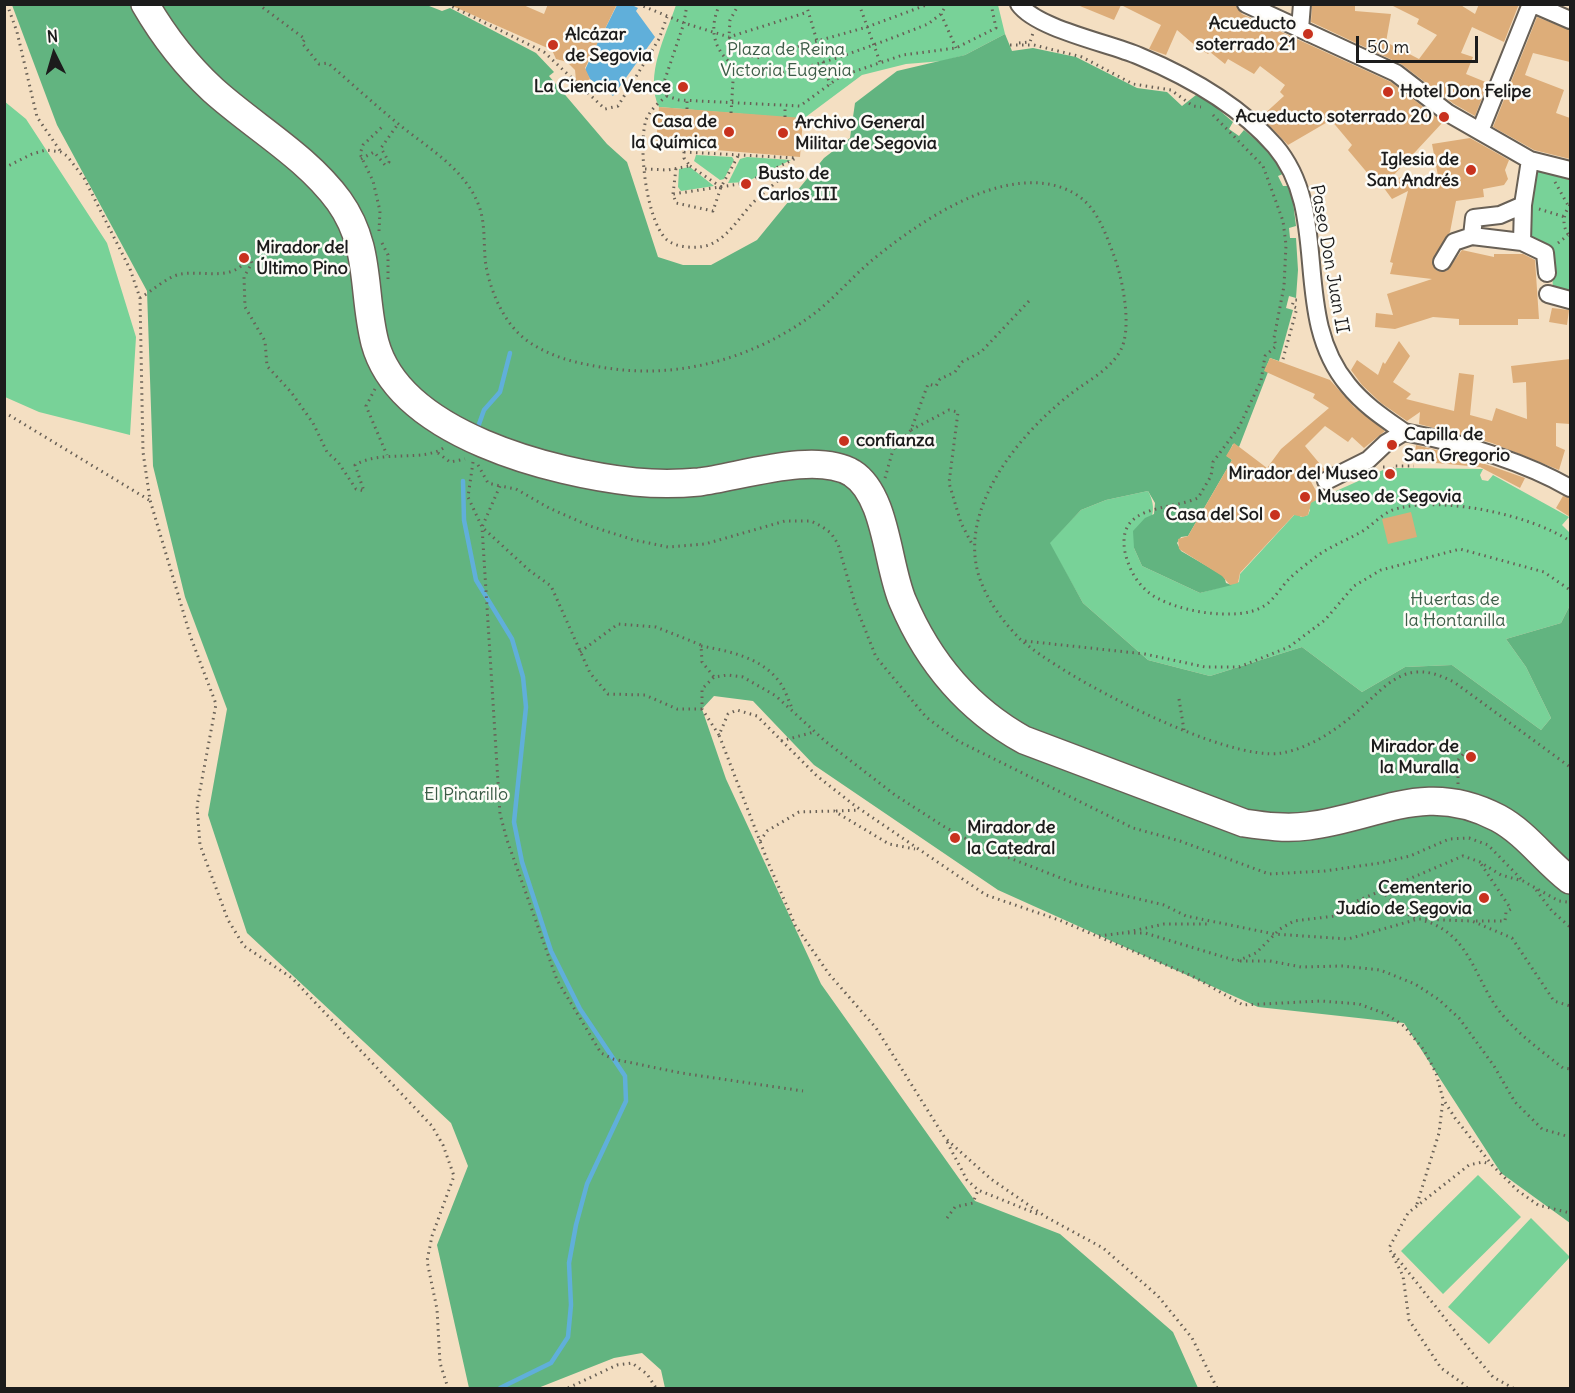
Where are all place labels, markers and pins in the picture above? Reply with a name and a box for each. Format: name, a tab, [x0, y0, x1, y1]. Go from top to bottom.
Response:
place label: Acueducto soterrado 21	[1196, 13, 1296, 56]
place label: Alcázar de Segovia	[565, 24, 652, 66]
marker: Acueducto soterrado 21	[1301, 27, 1315, 41]
marker: Alcázar de Segovia	[546, 38, 560, 52]
place label: La Ciencia Vence	[534, 76, 671, 98]
marker: La Ciencia Vence	[676, 80, 690, 94]
place label: Hotel Don Felipe	[1400, 81, 1531, 103]
marker: Hotel Don Felipe	[1381, 85, 1395, 99]
place label: Acueducto soterrado 20	[1235, 106, 1432, 128]
marker: Acueducto soterrado 20	[1437, 110, 1451, 124]
place label: Casa de la Química	[631, 111, 717, 154]
place label: Archivo General Militar de Segovia	[795, 112, 937, 154]
marker: Casa de la Química	[722, 125, 736, 139]
marker: Archivo General Militar de Segovia	[776, 126, 790, 140]
place label: Iglesia de San Andrés	[1367, 149, 1459, 192]
place label: Busto de Carlos III	[758, 163, 837, 206]
marker: Iglesia de San Andrés	[1464, 163, 1478, 177]
marker: Busto de Carlos III	[739, 177, 753, 191]
place label: Mirador del Último Pino	[256, 237, 348, 280]
marker: Mirador del Último Pino	[237, 251, 251, 265]
place label: Capilla de San Gregorio	[1404, 424, 1510, 466]
place label: confianza	[856, 430, 935, 452]
marker: confianza	[837, 434, 851, 448]
marker: Capilla de San Gregorio	[1385, 438, 1399, 452]
place label: Mirador del Museo	[1228, 463, 1378, 485]
marker: Mirador del Museo	[1383, 467, 1397, 481]
place label: Museo de Segovia	[1317, 486, 1462, 508]
marker: Museo de Segovia	[1298, 490, 1312, 504]
place label: Casa del Sol	[1166, 504, 1263, 526]
marker: Casa del Sol	[1268, 508, 1282, 522]
place label: Mirador de la Muralla	[1371, 736, 1459, 778]
marker: Mirador de la Muralla	[1464, 750, 1478, 764]
place label: Mirador de la Catedral	[967, 817, 1055, 860]
marker: Mirador de la Catedral	[948, 831, 962, 845]
place label: Cementerio Judío de Segovia	[1336, 877, 1472, 920]
marker: Cementerio Judío de Segovia	[1477, 891, 1491, 905]

